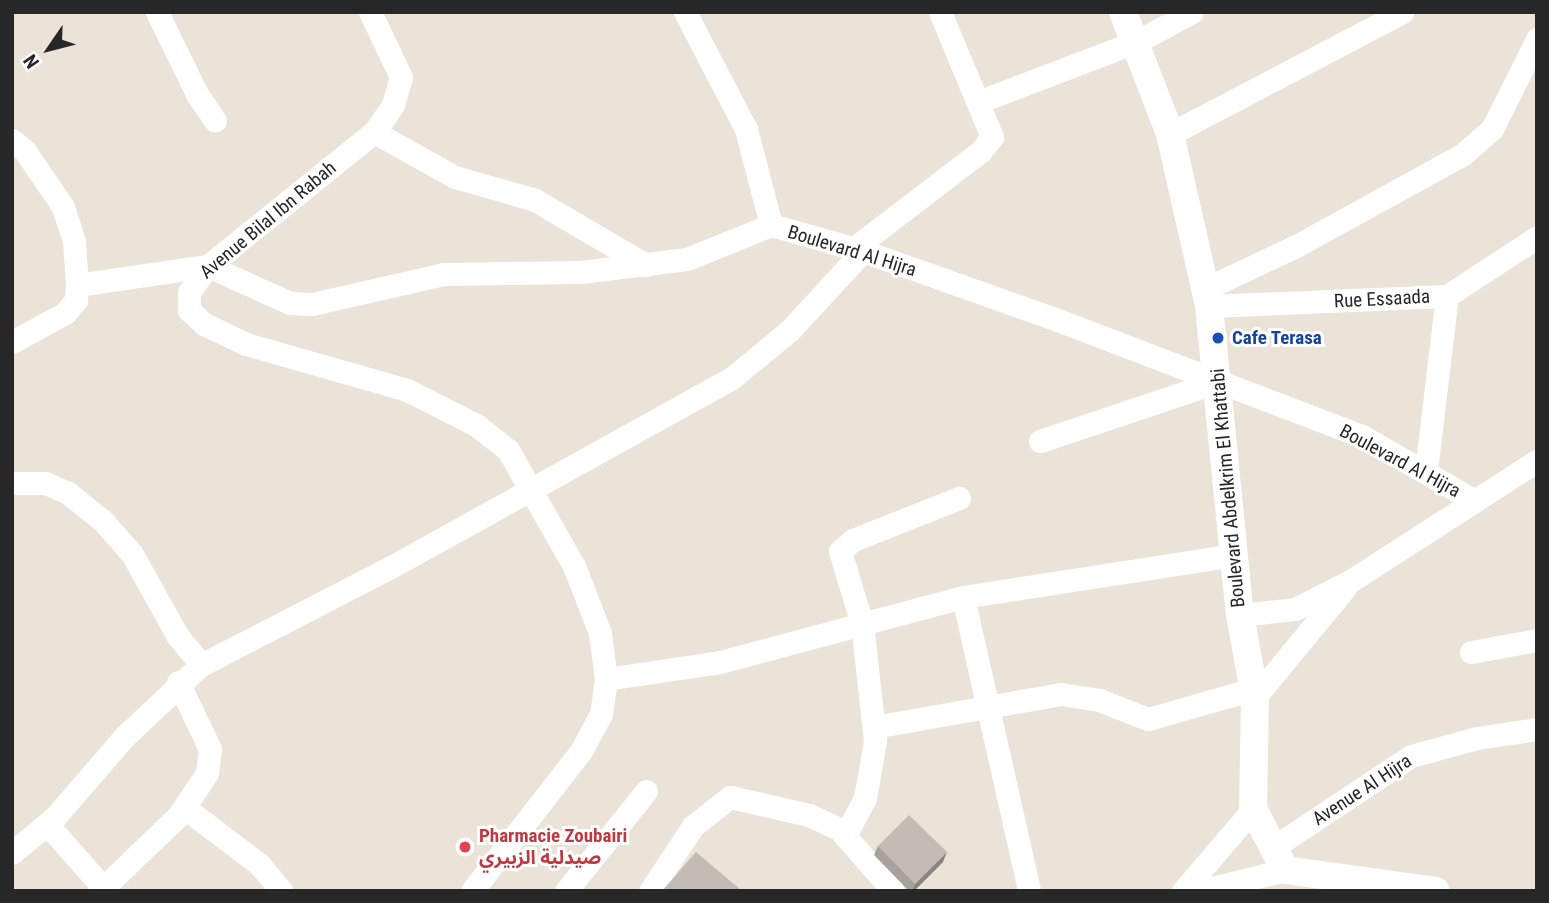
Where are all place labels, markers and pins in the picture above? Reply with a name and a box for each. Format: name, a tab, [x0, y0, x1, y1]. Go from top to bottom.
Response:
place label: Cafe Terasa	[1232, 327, 1322, 349]
marker: Cafe Terasa	[1210, 330, 1226, 346]
place label: Pharmacie Zoubairi صيدلية الزبيري	[479, 825, 627, 869]
marker: Pharmacie Zoubairi صيدلية الزبيري	[457, 839, 473, 855]

